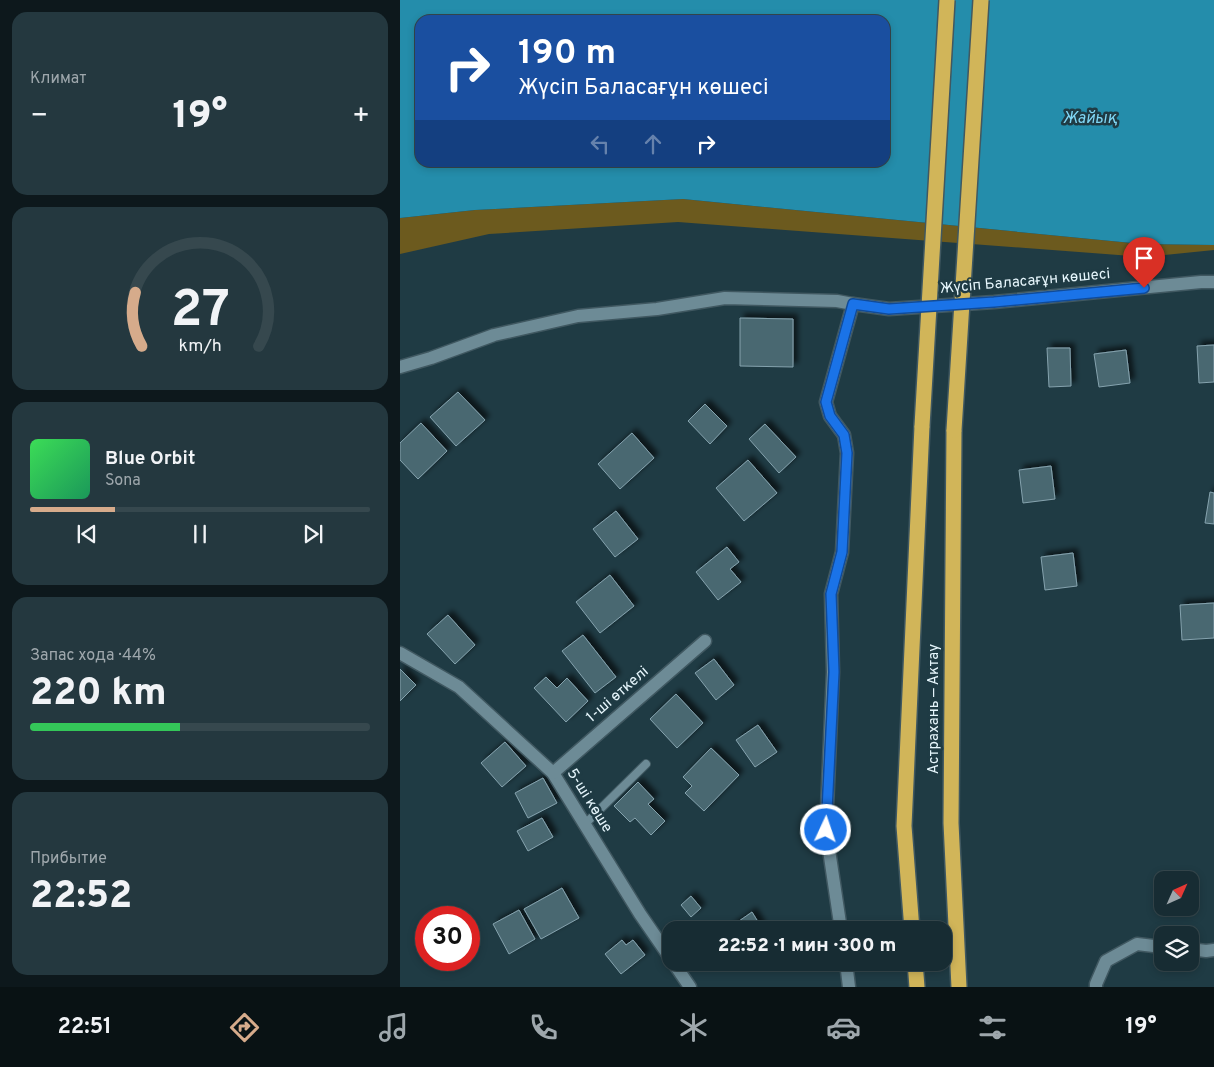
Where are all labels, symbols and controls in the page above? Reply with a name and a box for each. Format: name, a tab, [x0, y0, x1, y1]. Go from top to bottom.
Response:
text: 190 m	[518, 32, 616, 76]
icon: right	[435, 35, 500, 100]
text: Климат	[30, 69, 87, 89]
text: Жүсіп Баласағұн көшесі	[518, 75, 769, 102]
text: 19°	[172, 93, 228, 142]
text: −	[30, 99, 48, 135]
text: +	[352, 99, 370, 135]
water label: Жайық	[1063, 109, 1117, 129]
icon: left	[586, 130, 614, 158]
icon: ahead	[639, 130, 667, 158]
icon: right	[692, 130, 720, 158]
pin	[1123, 237, 1165, 288]
icon: arrive	[1130, 244, 1158, 272]
street label: Жүсіп Баласағұн көшесі	[939, 265, 1111, 299]
text: 27	[170, 279, 230, 345]
text: km/h	[178, 335, 222, 358]
text: Blue Orbit	[105, 447, 195, 471]
text: Sona	[105, 471, 141, 491]
icon: previous	[73, 520, 101, 548]
icon: pause	[186, 520, 214, 548]
icon: next	[299, 520, 327, 548]
street label: Астрахань — Актау	[925, 644, 944, 774]
text: Запас хода · 44%	[30, 646, 156, 666]
street label: 1-ші өткелі	[583, 663, 653, 727]
text: 220 km	[30, 670, 167, 719]
street label: 5-шi көше	[562, 765, 616, 837]
position arrow	[799, 803, 851, 855]
text: Прибытие	[30, 849, 107, 869]
north arrow	[1154, 871, 1199, 916]
map controls	[1154, 871, 1199, 971]
text: 22:52	[30, 873, 132, 922]
speed limit sign: 30	[415, 906, 480, 971]
button: layers	[1154, 926, 1199, 971]
text: 22:52 · 1 мин · 300 m	[718, 934, 896, 958]
icon: directions	[227, 1010, 262, 1045]
icon: music	[376, 1010, 411, 1045]
icon: phone	[526, 1010, 561, 1045]
icon: climate	[676, 1010, 711, 1045]
icon: car	[826, 1010, 861, 1045]
icon: filters	[975, 1010, 1010, 1045]
text: 22:51	[57, 1014, 112, 1041]
text: 19°	[1125, 1014, 1157, 1041]

